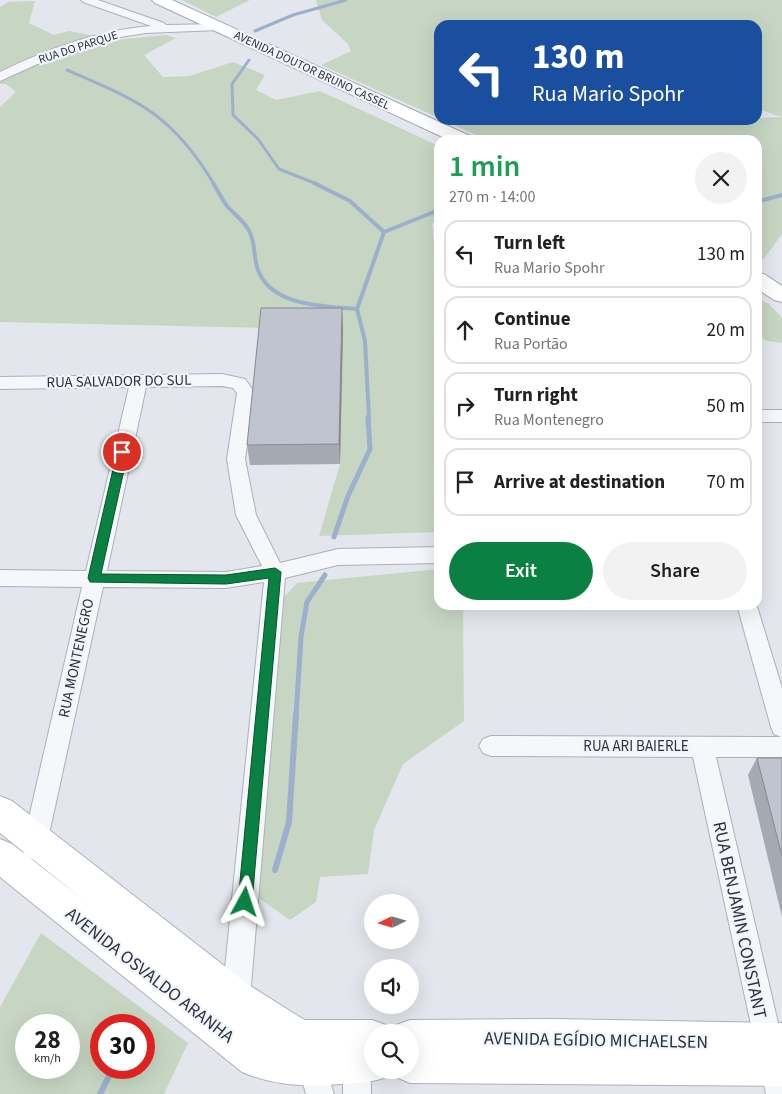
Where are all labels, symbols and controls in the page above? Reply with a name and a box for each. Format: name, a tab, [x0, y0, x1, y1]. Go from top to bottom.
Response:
street label: RUA DO PARQUE	[36, 27, 120, 68]
street label: AVENIDA DOUTOR BRUNO CASSEL	[231, 27, 393, 114]
text: 130 m	[532, 32, 624, 82]
icon: left	[449, 40, 514, 105]
text: Rua Mario Spohr	[532, 78, 684, 110]
text: 1 min	[449, 145, 520, 188]
button: close	[695, 152, 747, 204]
text: 270 m · 14:00	[449, 186, 536, 208]
text: Turn left	[494, 230, 565, 257]
icon: left	[451, 240, 479, 268]
text: 130 m	[697, 241, 745, 268]
text: Rua Mario Spohr	[494, 257, 604, 279]
text: Continue	[494, 306, 571, 333]
icon: ahead	[451, 316, 479, 344]
text: 20 m	[707, 317, 745, 344]
text: Rua Portão	[494, 333, 568, 355]
street label: RUA SALVADOR DO SUL	[46, 370, 192, 393]
text: Turn right	[494, 382, 578, 409]
icon: right	[451, 392, 479, 420]
text: 50 m	[707, 393, 745, 420]
text: Rua Montenegro	[494, 409, 604, 431]
pin	[101, 431, 143, 473]
icon: arrive	[108, 438, 136, 466]
icon: arrive	[451, 468, 479, 496]
text: Arrive at destination	[494, 469, 665, 496]
text: 70 m	[707, 469, 745, 496]
button: Exit	[449, 542, 593, 600]
button: Share	[603, 542, 747, 600]
street label: RUA MONTENEGRO	[54, 597, 99, 719]
street label: RUA ARI BAIERLE	[583, 736, 689, 757]
street label: RUA BENJAMIN CONSTANT	[706, 819, 773, 1021]
position arrow	[218, 875, 270, 927]
north arrow	[364, 894, 419, 949]
map controls	[364, 894, 419, 1079]
street label: AVENIDA OSVALDO ARANHA	[60, 902, 239, 1049]
button: sound	[364, 959, 419, 1014]
speed limit sign: 30	[90, 1014, 155, 1079]
text: 28	[34, 1022, 61, 1058]
button: search	[364, 1024, 419, 1079]
street label: AVENIDA EGÍDIO MICHAELSEN	[484, 1026, 708, 1055]
text: km/h	[34, 1050, 61, 1067]

